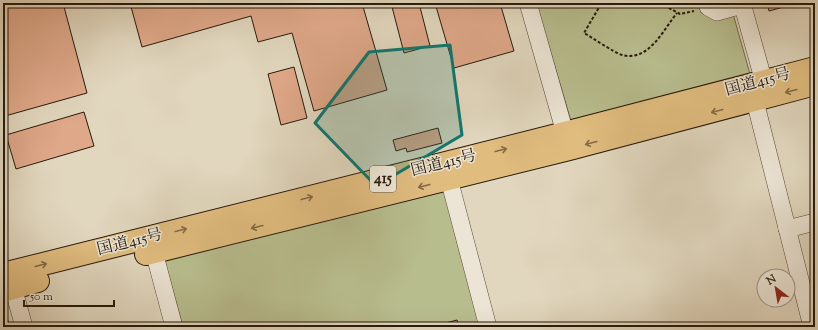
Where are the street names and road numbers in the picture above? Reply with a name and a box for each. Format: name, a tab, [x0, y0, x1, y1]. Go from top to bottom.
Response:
street label: 国道415号	[723, 63, 793, 103]
street label: 国道415号	[409, 145, 479, 183]
road number: 415	[370, 166, 396, 192]
street label: 国道415号	[95, 224, 165, 262]

